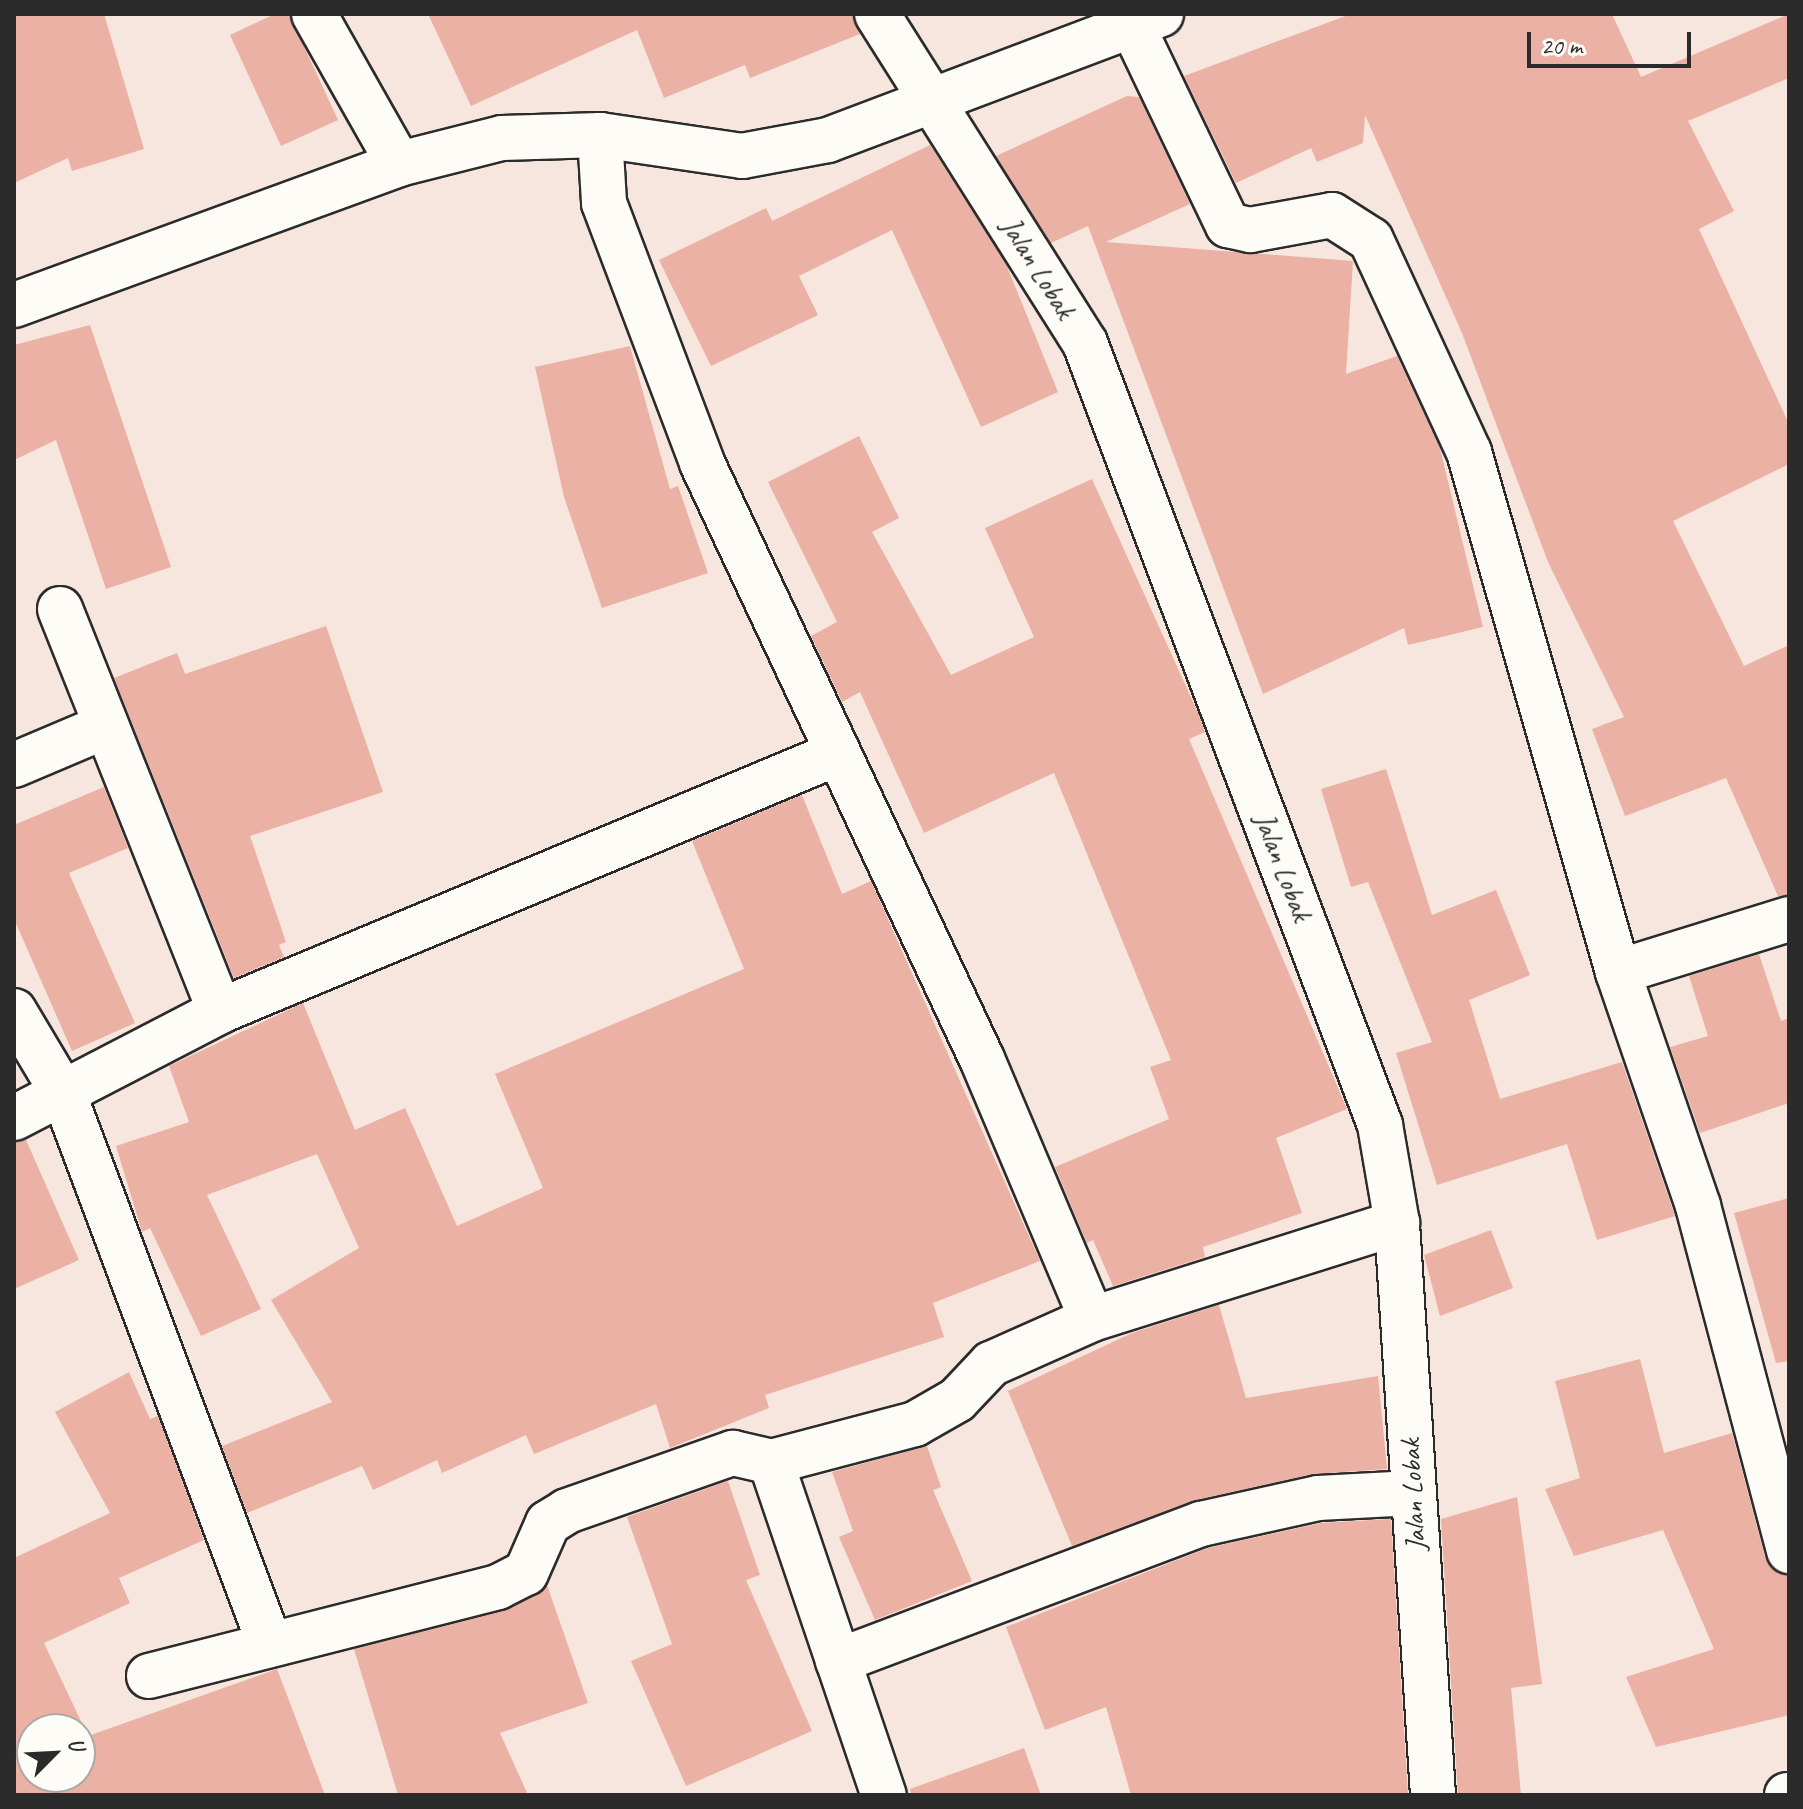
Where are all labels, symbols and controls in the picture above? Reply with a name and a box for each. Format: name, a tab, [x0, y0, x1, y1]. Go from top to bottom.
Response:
scale bar	[1531, 16, 1695, 66]
text: 20 m	[1541, 31, 1582, 61]
street label: Jalan Lobak	[994, 212, 1082, 324]
street label: Jalan Lobak	[1247, 809, 1319, 925]
street label: Jalan Lobak	[1393, 1439, 1433, 1551]
north arrow	[16, 1713, 96, 1793]
text: U	[61, 1734, 91, 1755]

